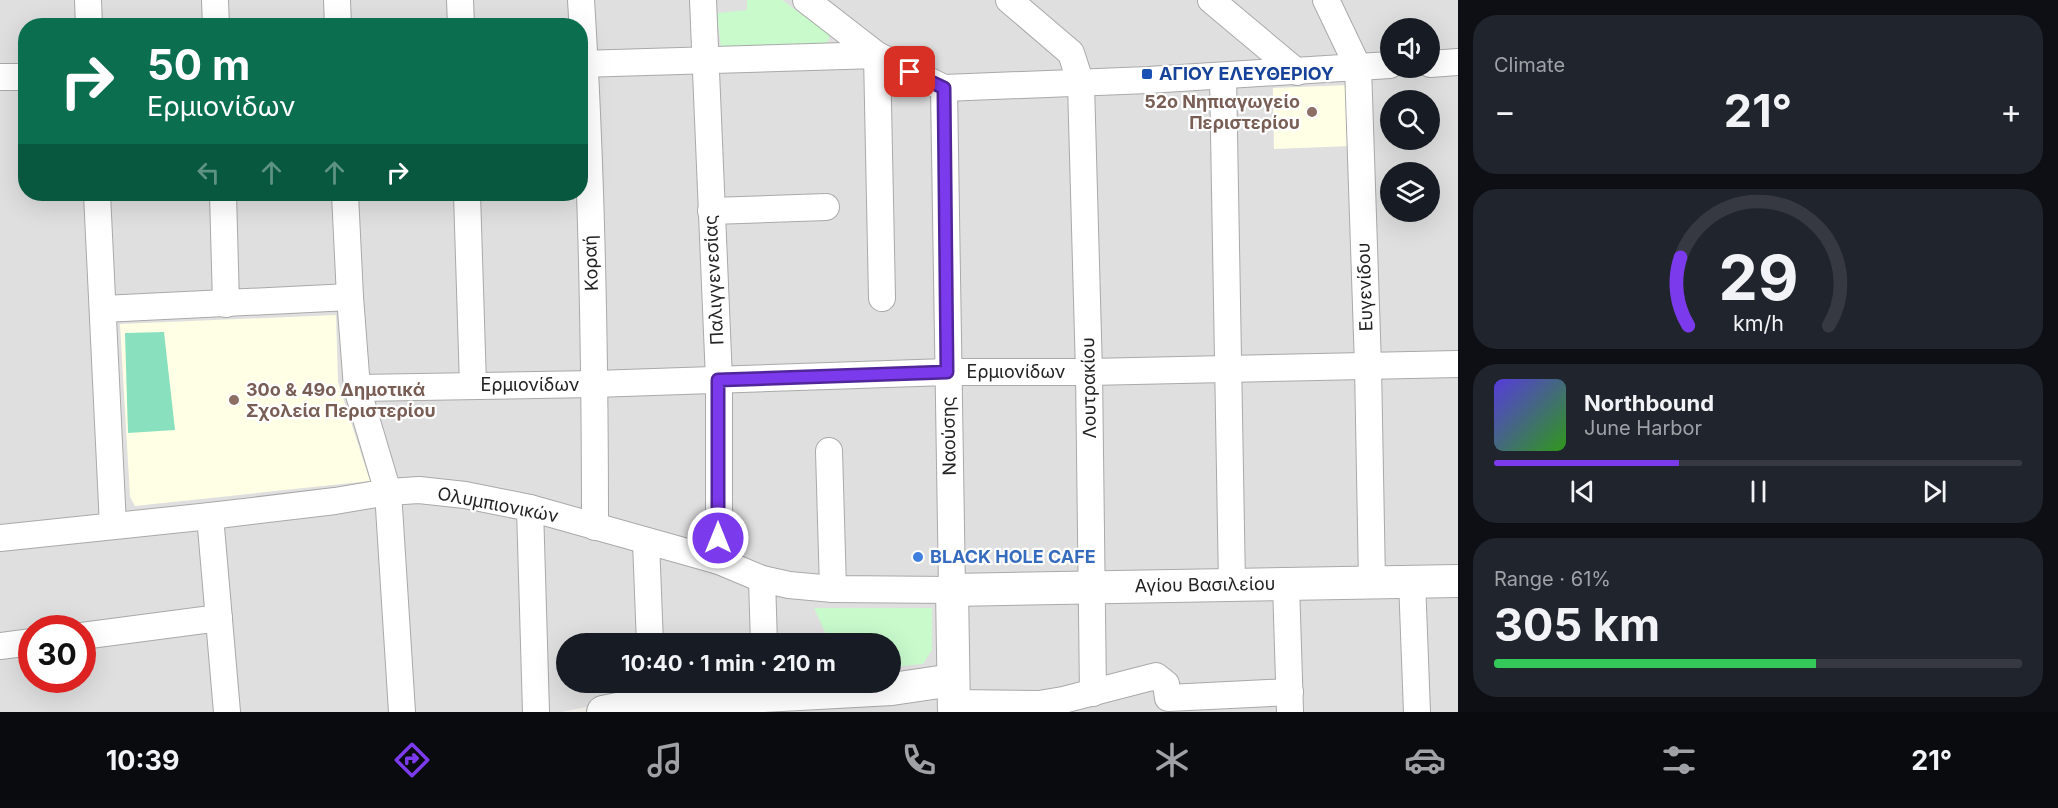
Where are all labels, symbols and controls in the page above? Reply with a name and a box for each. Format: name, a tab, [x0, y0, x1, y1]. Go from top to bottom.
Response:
map controls	[1380, 18, 1440, 222]
button: sound	[1380, 18, 1440, 78]
text: 50 m	[147, 39, 250, 90]
icon: right	[48, 42, 126, 120]
pin	[884, 46, 935, 97]
text: Climate	[1494, 53, 1565, 77]
icon: arrive	[893, 55, 926, 88]
place label: ΑΓΙΟΥ ΕΛΕΥΘΕΡΙΟΥ	[1159, 63, 1334, 84]
marker: ΑΓΙΟΥ ΕΛΕΥΘΕΡΙΟΥ	[1140, 67, 1154, 81]
text: 21°	[1724, 83, 1792, 138]
text: Ερμιονίδων	[147, 90, 295, 123]
button: search	[1380, 90, 1440, 150]
place label: 52ο Νηπιαγωγείο Περιστερίου	[1144, 91, 1300, 133]
text: −	[1494, 91, 1516, 131]
text: +	[2000, 91, 2022, 131]
marker: 52ο Νηπιαγωγείο Περιστερίου	[1305, 105, 1319, 119]
icon: left	[192, 156, 225, 189]
icon: ahead	[255, 156, 288, 189]
icon: ahead	[318, 156, 351, 189]
icon: right	[381, 156, 414, 189]
button: layers	[1380, 162, 1440, 222]
street label: Παλιγγενεσίας	[700, 214, 727, 346]
street label: Κοραή	[579, 235, 602, 291]
text: 29	[1718, 240, 1798, 315]
street label: Ευγενίδου	[1352, 242, 1377, 332]
text: km/h	[1733, 310, 1783, 336]
street label: Λουτρακίου	[1077, 337, 1100, 439]
street label: Ερμιονίδων	[967, 361, 1066, 382]
street label: Ερμιονίδων	[481, 374, 580, 395]
place label: 30ο & 49ο Δημοτικά Σχολεία Περιστερίου	[246, 379, 436, 421]
text: Northbound	[1584, 390, 1714, 416]
marker: 30ο & 49ο Δημοτικά Σχολεία Περιστερίου	[227, 393, 241, 407]
street label: Ναούσης	[937, 396, 960, 476]
text: June Harbor	[1584, 416, 1702, 440]
icon: previous	[1566, 475, 1599, 508]
icon: pause	[1742, 475, 1775, 508]
icon: next	[1918, 475, 1951, 508]
street label: Ολυμπιονικών	[436, 482, 561, 527]
position arrow	[686, 506, 750, 570]
place label: BLACK HOLE CAFE	[930, 546, 1096, 567]
marker: BLACK HOLE CAFE	[911, 550, 925, 564]
text: Range · 61%	[1494, 567, 1611, 591]
street label: Αγίου Βασιλείου	[1135, 573, 1275, 596]
text: 305 km	[1494, 597, 1660, 652]
speed limit sign: 30	[18, 615, 96, 693]
text: 10:40 · 1 min · 210 m	[621, 650, 836, 676]
icon: directions	[391, 739, 433, 781]
icon: music	[644, 739, 686, 781]
icon: phone	[898, 739, 940, 781]
icon: climate	[1151, 739, 1193, 781]
icon: car	[1404, 739, 1446, 781]
icon: filters	[1658, 739, 1700, 781]
text: 10:39	[106, 744, 180, 777]
text: 21°	[1911, 744, 1952, 777]

